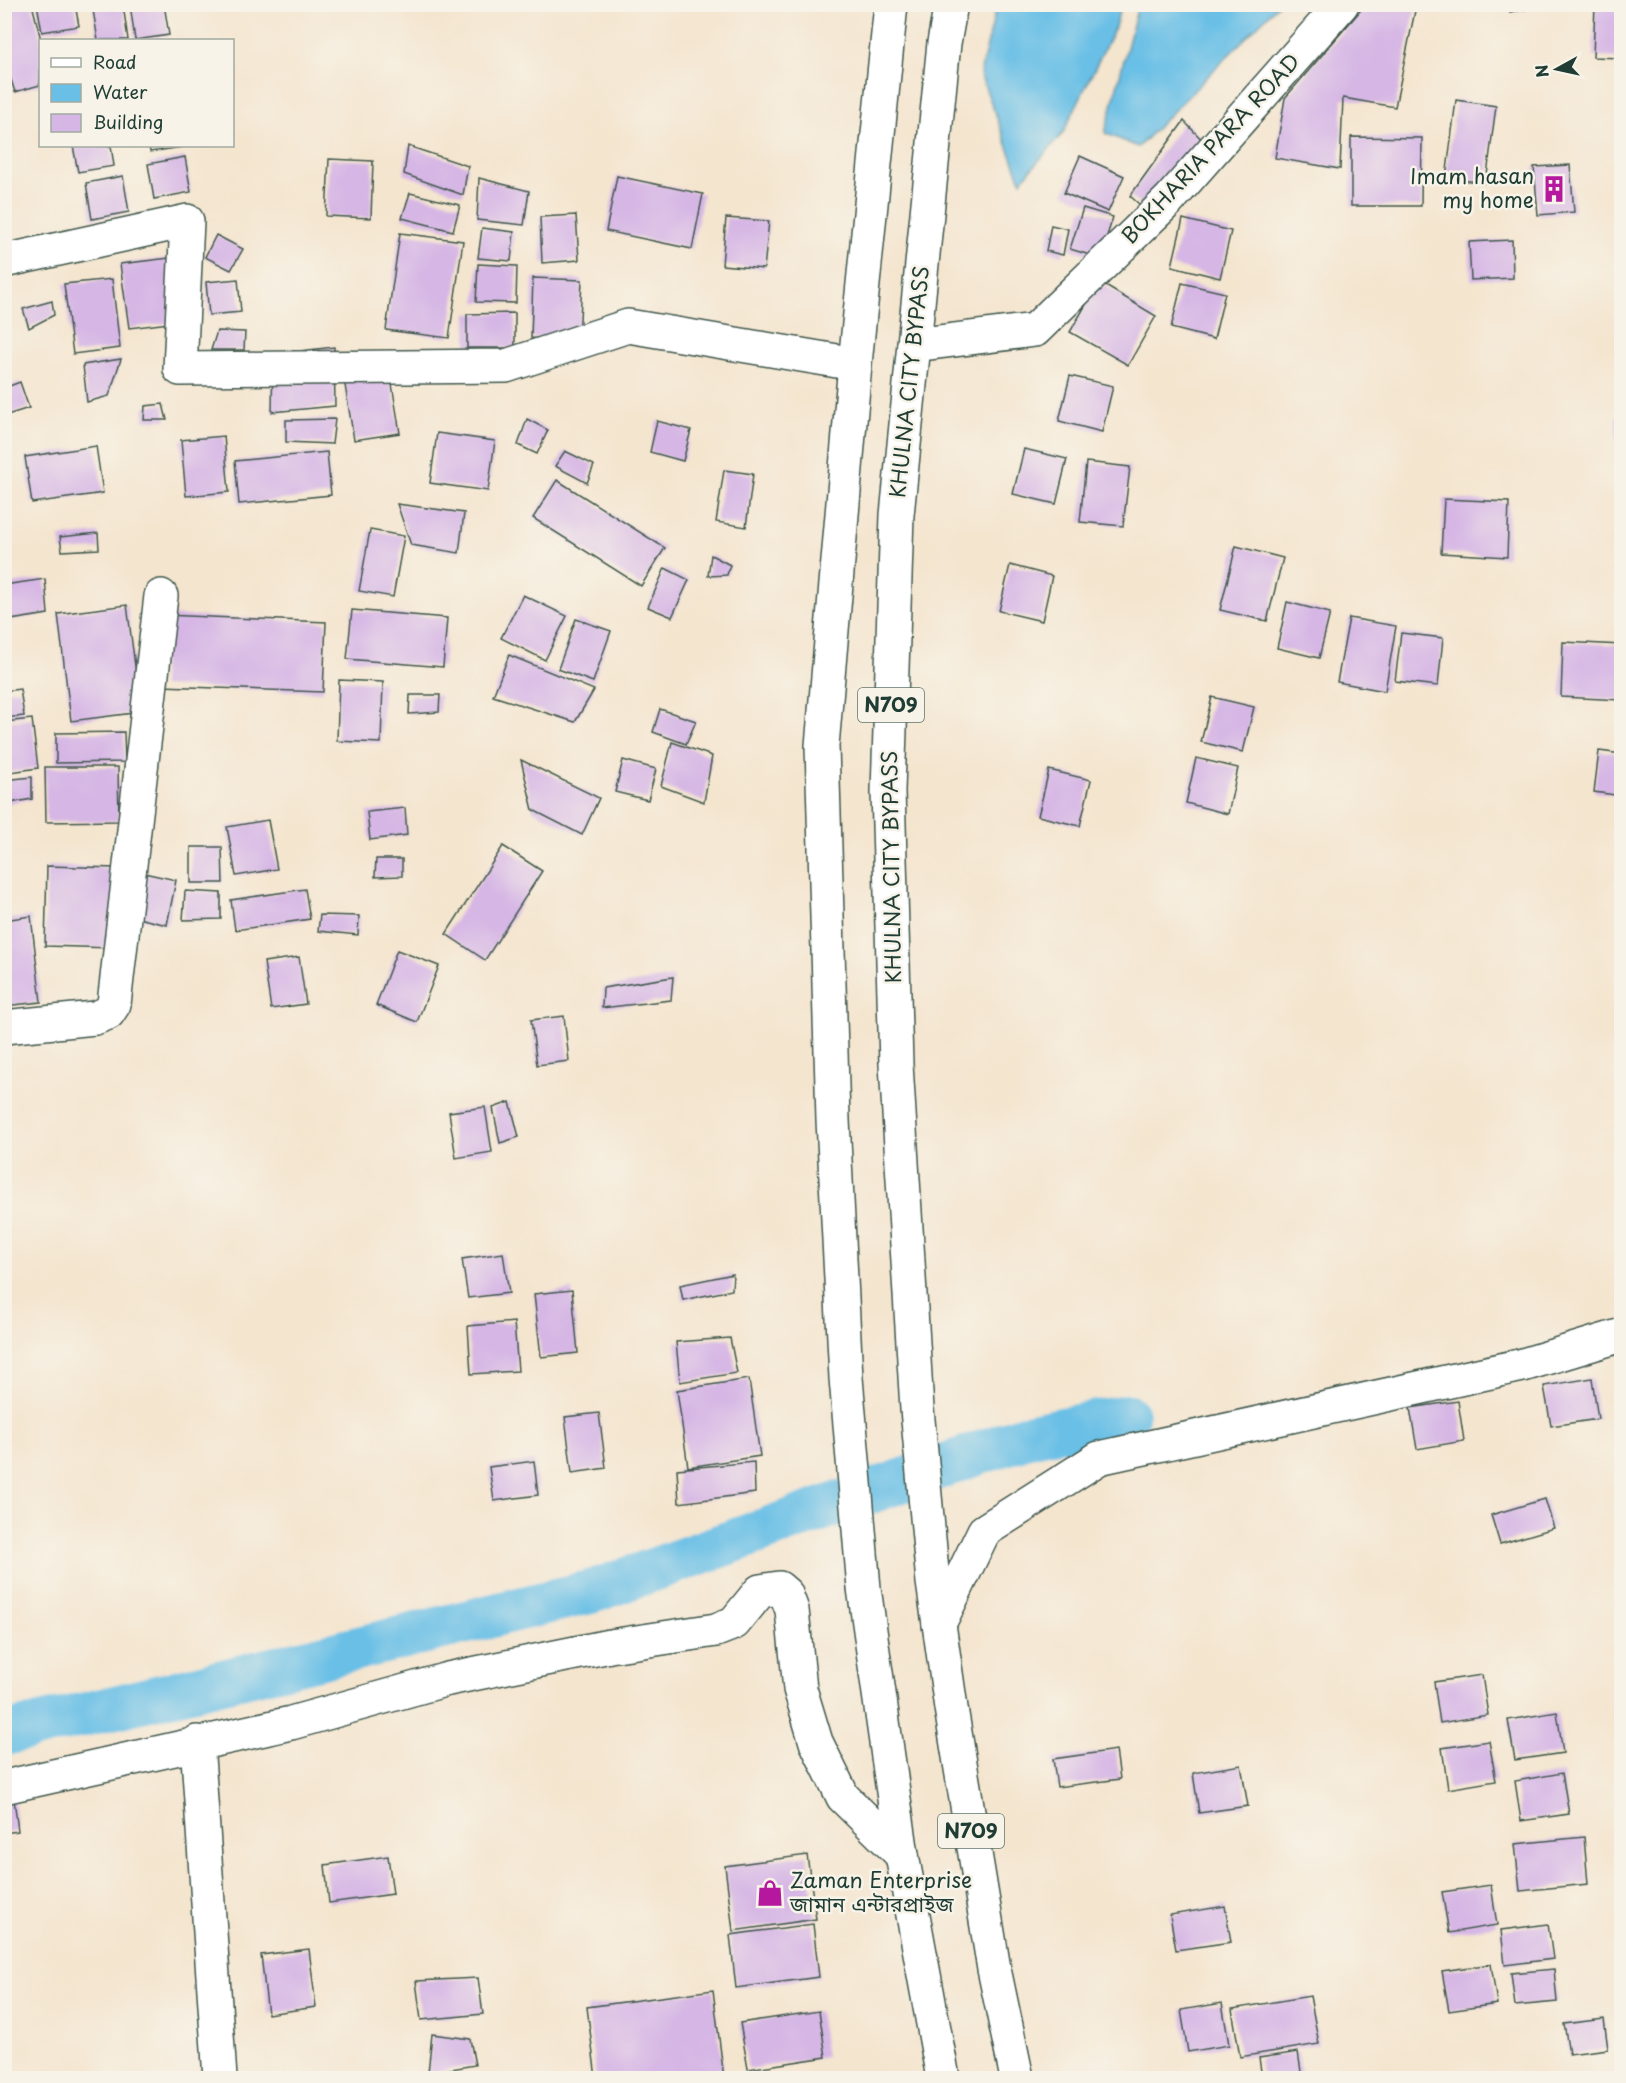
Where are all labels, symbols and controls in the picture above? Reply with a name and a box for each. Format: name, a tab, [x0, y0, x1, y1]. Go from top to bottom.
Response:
legend	[39, 39, 234, 147]
north arrow	[1527, 39, 1587, 99]
street label: BOKHARIA PARA ROAD	[1113, 45, 1306, 250]
text: Road	[93, 48, 137, 75]
text: N	[1528, 63, 1554, 79]
text: Water	[93, 78, 148, 105]
text: Building	[93, 108, 163, 135]
place label: Imam hasan my home	[1410, 159, 1534, 215]
building icon: Imam hasan my home	[1539, 174, 1569, 204]
street label: KHULNA CITY BYPASS	[880, 264, 936, 499]
road number: N709	[858, 688, 924, 722]
street label: KHULNA CITY BYPASS	[872, 750, 908, 984]
road number: N709	[938, 1814, 1004, 1848]
place label: Zaman Enterprise জামান এন্টারপ্রাইজ	[789, 1863, 972, 1919]
shop icon: Zaman Enterprise জামান এন্টারপ্রাইজ	[755, 1878, 785, 1908]

